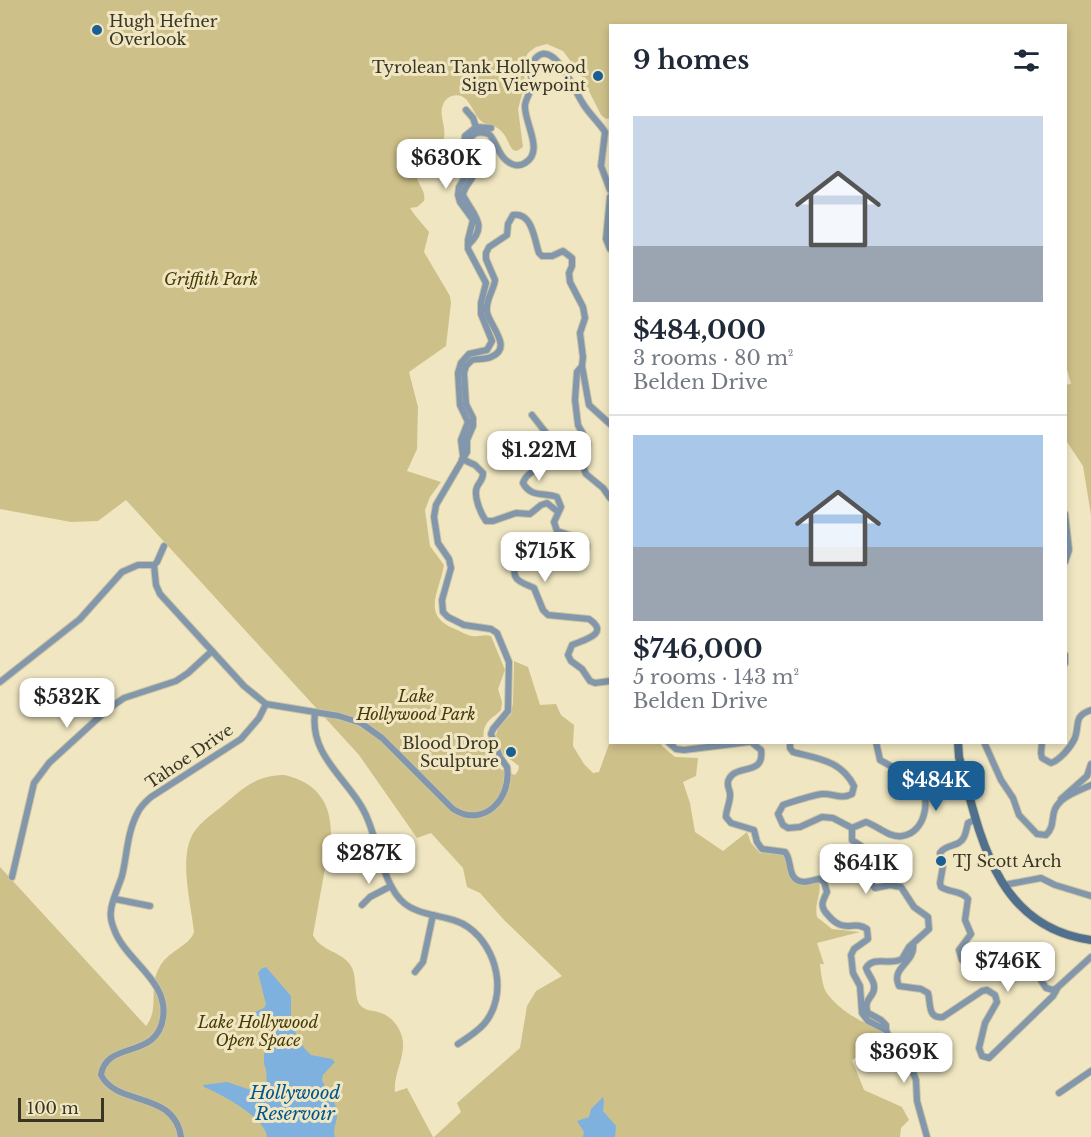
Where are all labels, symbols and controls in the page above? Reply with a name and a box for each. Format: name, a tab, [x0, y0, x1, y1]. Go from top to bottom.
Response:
place label: Hugh Hefner Overlook	[109, 11, 218, 49]
marker: Hugh Hefner Overlook	[90, 23, 104, 37]
text: 9 homes	[633, 44, 749, 76]
icon: filters	[1010, 44, 1043, 77]
place label: Tyrolean Tank Hollywood Sign Viewpoint	[372, 57, 586, 95]
marker: Tyrolean Tank Hollywood Sign Viewpoint	[591, 69, 605, 83]
pin: $630K	[404, 139, 488, 190]
text: $630K	[411, 146, 481, 170]
icon: home	[784, 155, 892, 263]
park label: Griffith Park	[164, 269, 258, 289]
text: $484,000	[633, 314, 766, 346]
text: 3 rooms · 80 m²	[633, 346, 794, 370]
text: Belden Drive	[633, 370, 768, 394]
pin: $1.22M	[490, 431, 588, 482]
text: $1.22M	[501, 438, 577, 462]
icon: home	[784, 474, 892, 582]
pin: $715K	[503, 532, 587, 583]
text: $715K	[515, 539, 575, 563]
text: $746,000	[633, 633, 763, 665]
text: 5 rooms · 143 m²	[633, 665, 799, 689]
pin: $532K	[25, 678, 109, 729]
text: $532K	[34, 685, 100, 709]
park label: Lake Hollywood Park	[355, 686, 476, 724]
text: Belden Drive	[633, 689, 768, 713]
street label: Tahoe Drive	[142, 719, 236, 793]
place label: Blood Drop Sculpture	[402, 733, 499, 771]
marker: Blood Drop Sculpture	[504, 745, 518, 759]
pin: $484K	[894, 761, 978, 812]
text: $484K	[902, 768, 970, 792]
pin: $287K	[327, 834, 411, 885]
text: $287K	[336, 841, 402, 865]
pin: $641K	[824, 844, 908, 895]
text: $641K	[834, 851, 898, 875]
place label: TJ Scott Arch	[953, 851, 1062, 871]
marker: TJ Scott Arch	[934, 854, 948, 868]
pin: $746K	[966, 942, 1050, 993]
text: $746K	[975, 949, 1041, 973]
park label: Lake Hollywood Open Space	[197, 1012, 319, 1050]
pin: $369K	[862, 1033, 946, 1084]
text: $369K	[869, 1040, 939, 1064]
water label: Hollywood Reservoir	[249, 1082, 340, 1125]
scale bar	[18, 1095, 104, 1122]
text: 100 m	[27, 1098, 79, 1118]

